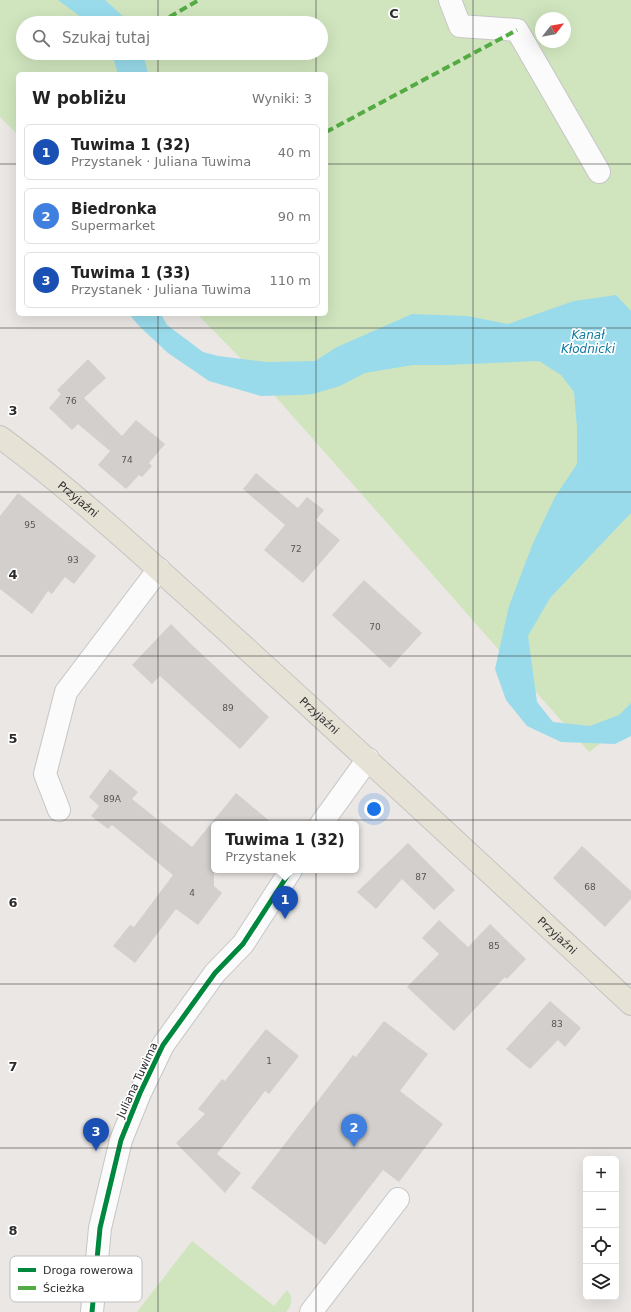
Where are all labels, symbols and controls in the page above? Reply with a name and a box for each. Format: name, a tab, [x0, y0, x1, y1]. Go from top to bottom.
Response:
text: C	[389, 6, 399, 21]
north arrow	[535, 12, 571, 48]
search box	[16, 16, 328, 60]
icon: search	[30, 27, 52, 49]
text: Szukaj tutaj	[62, 29, 150, 47]
text: W pobliżu	[32, 88, 126, 108]
text: Wyniki: 3	[252, 91, 312, 106]
text: Tuwima 1 (32)	[71, 136, 190, 154]
text: 1	[41, 145, 51, 160]
text: 40 m	[278, 145, 311, 160]
text: Przystanek · Juliana Tuwima	[71, 154, 251, 169]
text: Biedronka	[71, 200, 157, 218]
text: 2	[41, 209, 51, 224]
text: 90 m	[278, 209, 311, 224]
text: Supermarket	[71, 218, 155, 233]
text: Tuwima 1 (33)	[71, 264, 190, 282]
text: 3	[41, 273, 51, 288]
text: 110 m	[269, 273, 311, 288]
text: Przystanek · Juliana Tuwima	[71, 282, 251, 297]
water label: Kanał Kłodnicki	[561, 328, 616, 356]
house number: 76	[65, 396, 77, 406]
text: 3	[8, 403, 18, 418]
house number: 74	[121, 455, 133, 465]
street label: Przyjaźni	[55, 479, 101, 520]
house number: 95	[24, 520, 36, 530]
house number: 72	[290, 544, 302, 554]
house number: 93	[67, 555, 79, 565]
text: 4	[8, 567, 18, 582]
house number: 70	[369, 622, 381, 632]
street label: Przyjaźni	[297, 695, 342, 737]
house number: 89	[222, 703, 234, 713]
text: 5	[8, 731, 18, 746]
house number: 89A	[103, 794, 122, 804]
your location	[364, 799, 384, 819]
popup	[211, 821, 359, 873]
text: Tuwima 1 (32)	[225, 831, 345, 849]
text: Przystanek	[225, 849, 296, 864]
house number: 87	[415, 872, 427, 882]
house number: 68	[584, 882, 596, 892]
pin: 1	[272, 886, 298, 919]
house number: 4	[189, 888, 195, 898]
text: 6	[8, 895, 18, 910]
street label: Przyjaźni	[535, 914, 579, 957]
house number: 85	[488, 941, 500, 951]
house number: 83	[551, 1019, 563, 1029]
street label: Juliana Tuwima	[114, 1040, 161, 1121]
house number: 1	[266, 1056, 272, 1066]
text: 7	[8, 1059, 18, 1074]
pin: 2	[341, 1114, 367, 1147]
pin: 3	[83, 1118, 109, 1151]
map controls	[583, 1156, 619, 1300]
button: +	[583, 1156, 619, 1192]
button: −	[583, 1192, 619, 1228]
text: 8	[8, 1223, 18, 1238]
button: locate	[583, 1228, 619, 1264]
legend	[10, 1256, 142, 1302]
text: Droga rowerowa	[43, 1264, 133, 1277]
button: layers	[583, 1264, 619, 1300]
text: Ścieżka	[43, 1282, 85, 1295]

